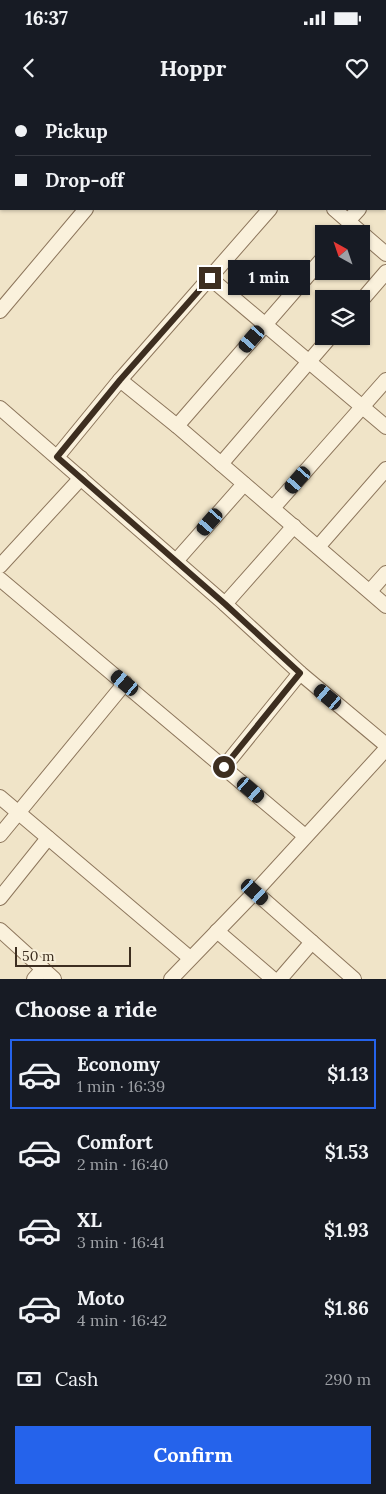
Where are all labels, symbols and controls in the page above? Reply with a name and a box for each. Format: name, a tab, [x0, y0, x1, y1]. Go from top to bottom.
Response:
text: 16:37	[25, 6, 68, 30]
icon: back	[15, 54, 43, 82]
text: Hoppr	[160, 54, 226, 82]
icon: heart	[343, 54, 371, 82]
text: Pickup	[45, 119, 108, 143]
text: Drop-off	[45, 168, 124, 192]
north arrow	[315, 225, 370, 280]
map controls	[315, 225, 370, 345]
callout: 1 min	[228, 260, 310, 296]
route end	[199, 267, 221, 289]
text: 1 min	[249, 267, 289, 287]
button: layers	[315, 290, 370, 345]
car	[236, 323, 267, 355]
car	[282, 464, 313, 496]
car	[194, 506, 225, 538]
car	[108, 668, 141, 698]
car	[311, 682, 344, 712]
route start	[213, 756, 235, 778]
car	[234, 774, 267, 806]
car	[238, 876, 271, 908]
scale bar	[15, 944, 131, 967]
text: 50 m	[22, 947, 55, 965]
text: Choose a ride	[15, 995, 157, 1023]
icon: car	[17, 1052, 62, 1097]
text: Economy	[77, 1052, 160, 1076]
text: $1.13	[327, 1062, 369, 1086]
text: 1 min · 16:39	[77, 1076, 165, 1096]
icon: car	[17, 1130, 62, 1175]
text: Comfort	[77, 1130, 153, 1154]
text: $1.53	[325, 1140, 369, 1164]
text: 2 min · 16:40	[77, 1154, 168, 1174]
icon: car	[17, 1208, 62, 1253]
text: XL	[77, 1208, 102, 1232]
text: $1.93	[324, 1218, 369, 1242]
text: 3 min · 16:41	[77, 1232, 165, 1252]
icon: car	[17, 1286, 62, 1331]
text: Moto	[77, 1286, 124, 1310]
text: $1.86	[324, 1296, 369, 1320]
text: 4 min · 16:42	[77, 1310, 167, 1330]
icon: cash	[15, 1365, 43, 1393]
text: Cash	[55, 1367, 98, 1391]
text: 290 m	[325, 1369, 371, 1389]
button: Confirm	[15, 1426, 371, 1484]

